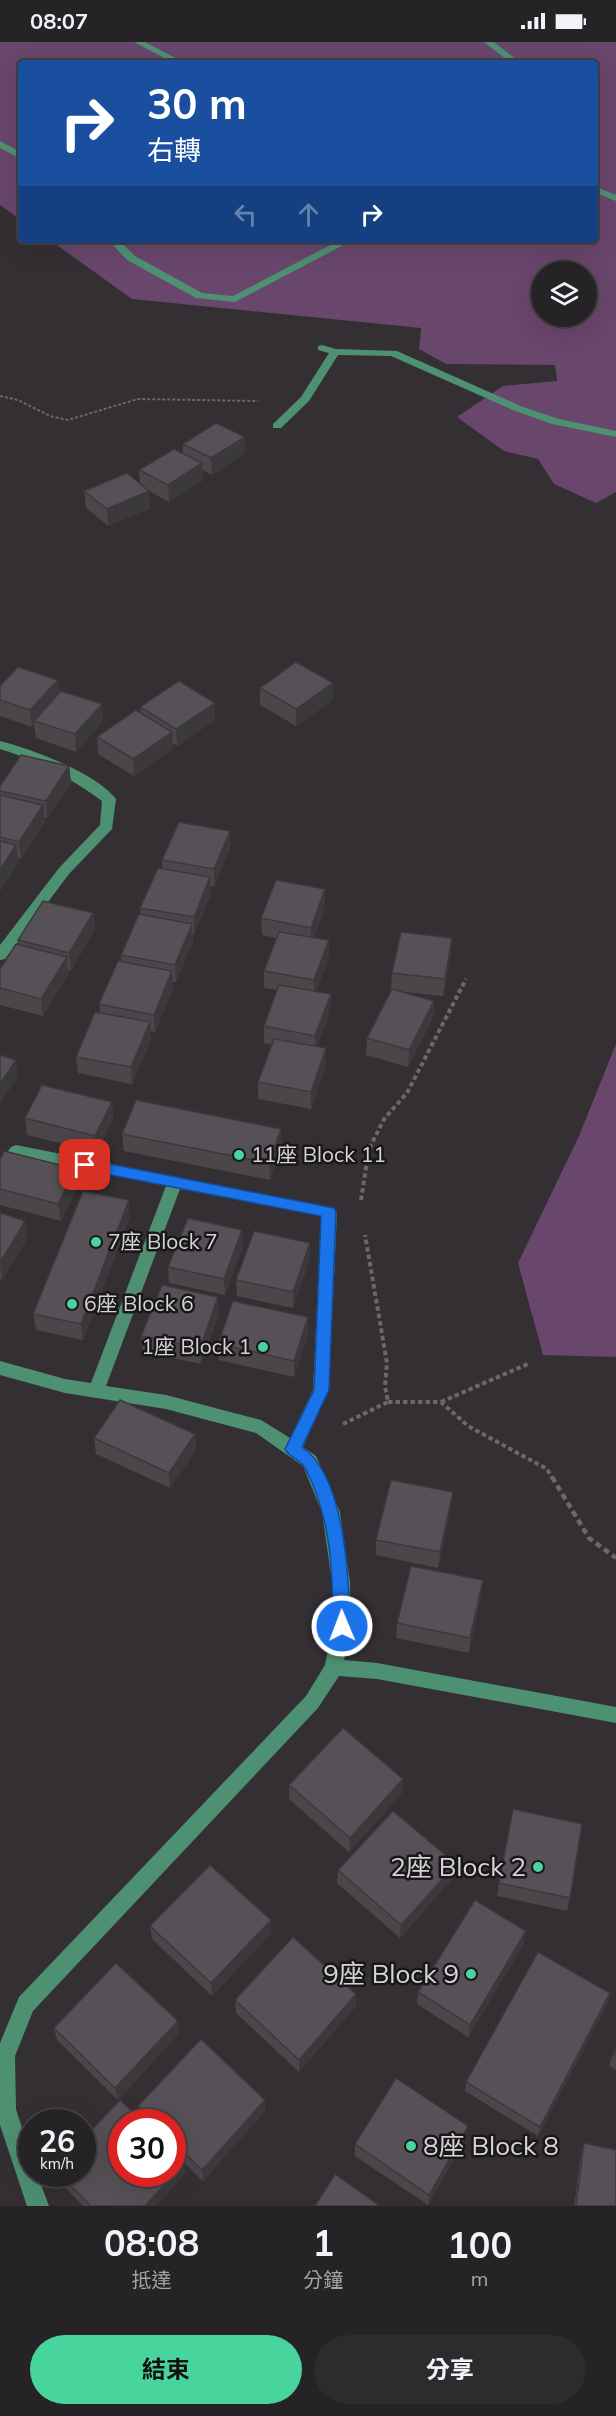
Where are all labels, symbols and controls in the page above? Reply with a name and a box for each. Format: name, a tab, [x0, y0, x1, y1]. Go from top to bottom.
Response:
text: 08:07	[30, 7, 88, 35]
text: 30 m	[147, 77, 247, 130]
icon: right	[48, 84, 126, 162]
text: 右轉	[147, 133, 201, 167]
icon: left	[229, 198, 262, 231]
icon: ahead	[292, 198, 325, 231]
icon: right	[355, 198, 388, 231]
map controls	[531, 261, 597, 327]
button: layers	[531, 261, 597, 327]
pin	[59, 1139, 110, 1190]
place label: 11座 Block 11	[251, 1141, 386, 1167]
icon: arrive	[68, 1148, 101, 1181]
marker: 11座 Block 11	[232, 1148, 246, 1162]
place label: 7座 Block 7	[108, 1228, 218, 1254]
marker: 7座 Block 7	[89, 1235, 103, 1249]
place label: 6座 Block 6	[84, 1290, 194, 1316]
marker: 6座 Block 6	[65, 1297, 79, 1311]
place label: 1座 Block 1	[141, 1333, 251, 1359]
marker: 1座 Block 1	[256, 1340, 270, 1354]
position arrow	[310, 1594, 374, 1658]
place label: 2座 Block 2	[390, 1850, 526, 1883]
marker: 2座 Block 2	[531, 1860, 545, 1874]
place label: 9座 Block 9	[323, 1957, 459, 1990]
marker: 9座 Block 9	[464, 1967, 478, 1981]
speed limit sign: 30	[108, 2109, 186, 2187]
text: 26	[39, 2122, 75, 2160]
place label: 8座 Block 8	[423, 2129, 559, 2162]
marker: 8座 Block 8	[404, 2139, 418, 2153]
text: km/h	[40, 2154, 74, 2173]
text: 08:08	[104, 2220, 199, 2265]
text: 1	[312, 2220, 334, 2265]
text: 100	[447, 2222, 512, 2267]
text: m	[471, 2266, 488, 2291]
text: 抵達	[132, 2267, 172, 2292]
text: 分鐘	[303, 2267, 343, 2292]
button: 結束	[30, 2335, 302, 2404]
button: 分享	[314, 2335, 586, 2404]

